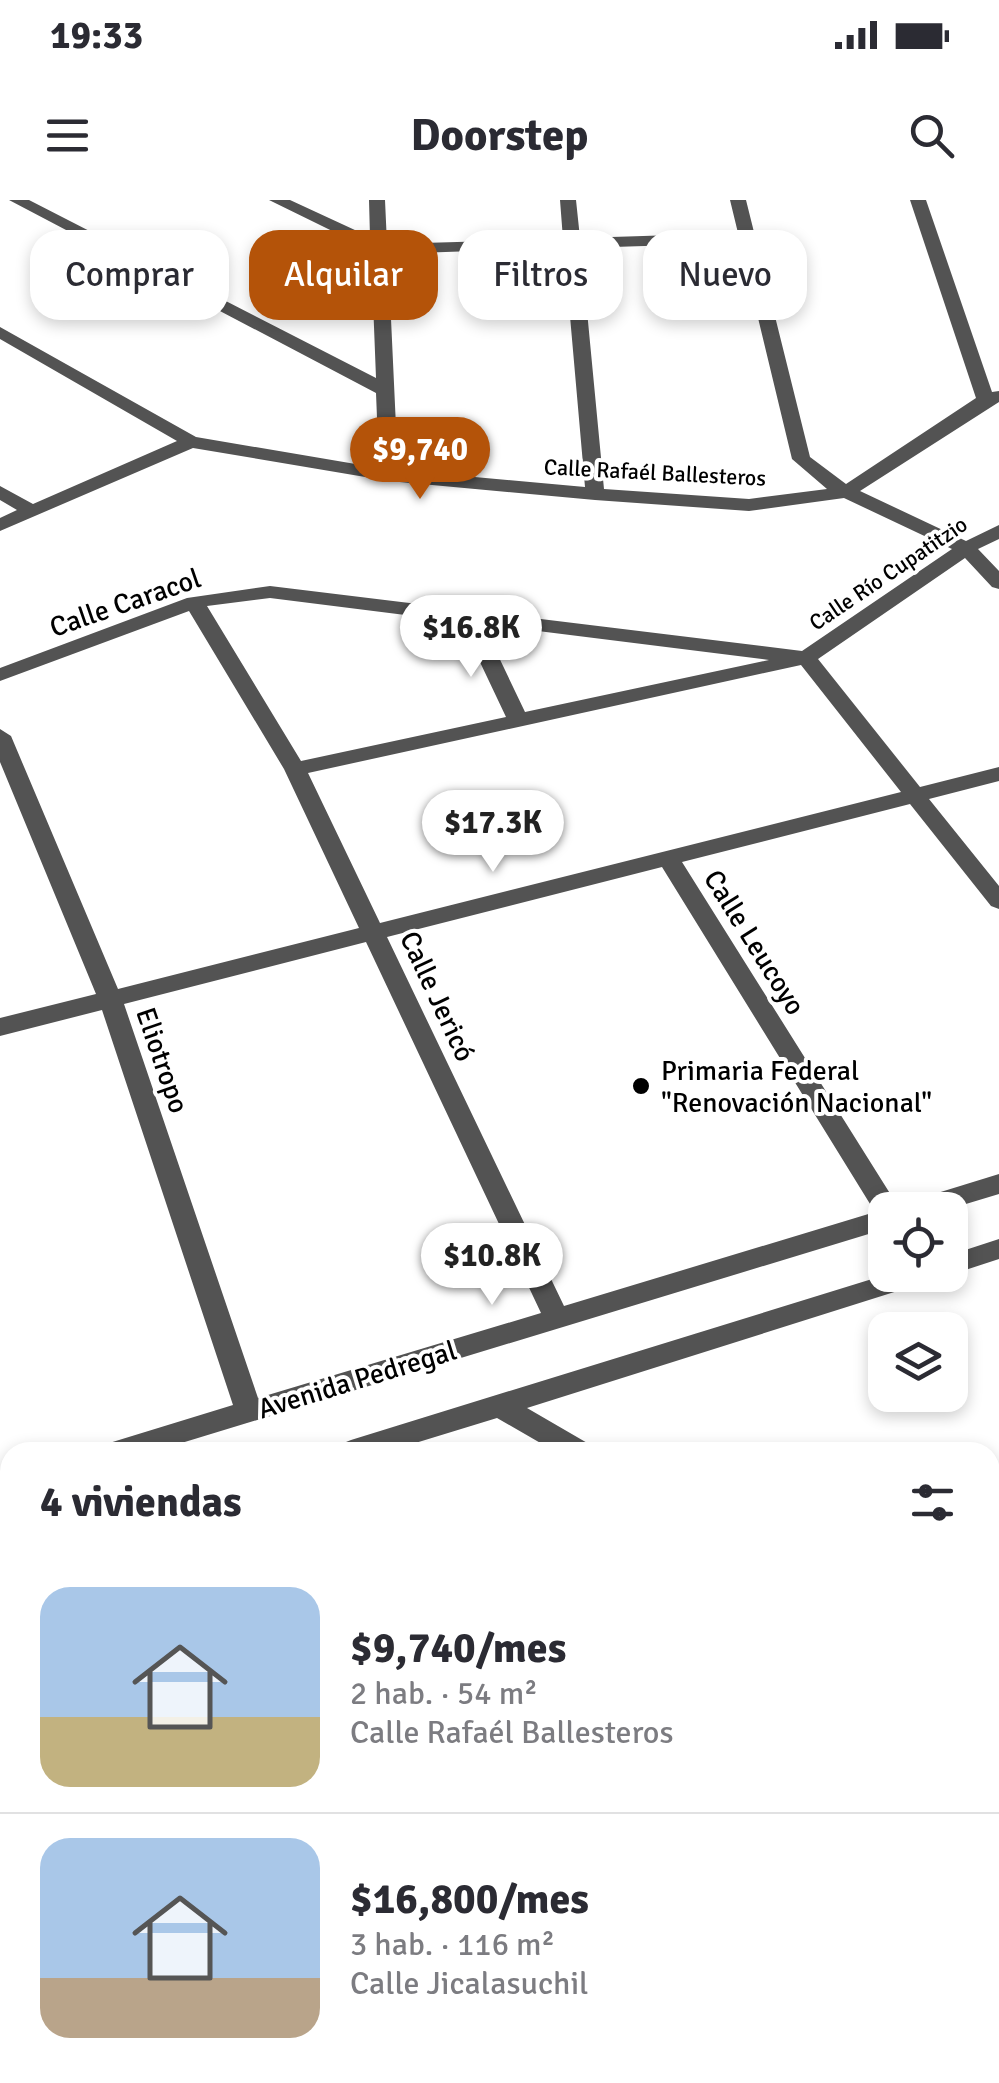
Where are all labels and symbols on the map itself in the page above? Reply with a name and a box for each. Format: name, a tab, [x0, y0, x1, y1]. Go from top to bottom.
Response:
pin: $9,740	[339, 417, 501, 502]
street label: Calle Rafaél Ballesteros	[543, 453, 767, 492]
street label: Calle Río Cupatitzio	[804, 511, 972, 636]
street label: Calle Caracol	[45, 561, 205, 645]
pin: $16.8K	[390, 595, 552, 680]
pin: $17.3K	[412, 790, 574, 875]
street label: Calle Leucoyo	[696, 864, 812, 1021]
street label: Calle Jericó	[392, 926, 482, 1067]
street label: Eliotropo	[128, 1003, 196, 1118]
place label: Primaria Federal "Renovación Nacional"	[661, 1054, 932, 1120]
marker: Primaria Federal "Renovación Nacional"	[630, 1075, 652, 1097]
pin: $10.8K	[411, 1223, 573, 1308]
street label: Avenida Pedregal	[254, 1334, 461, 1426]

